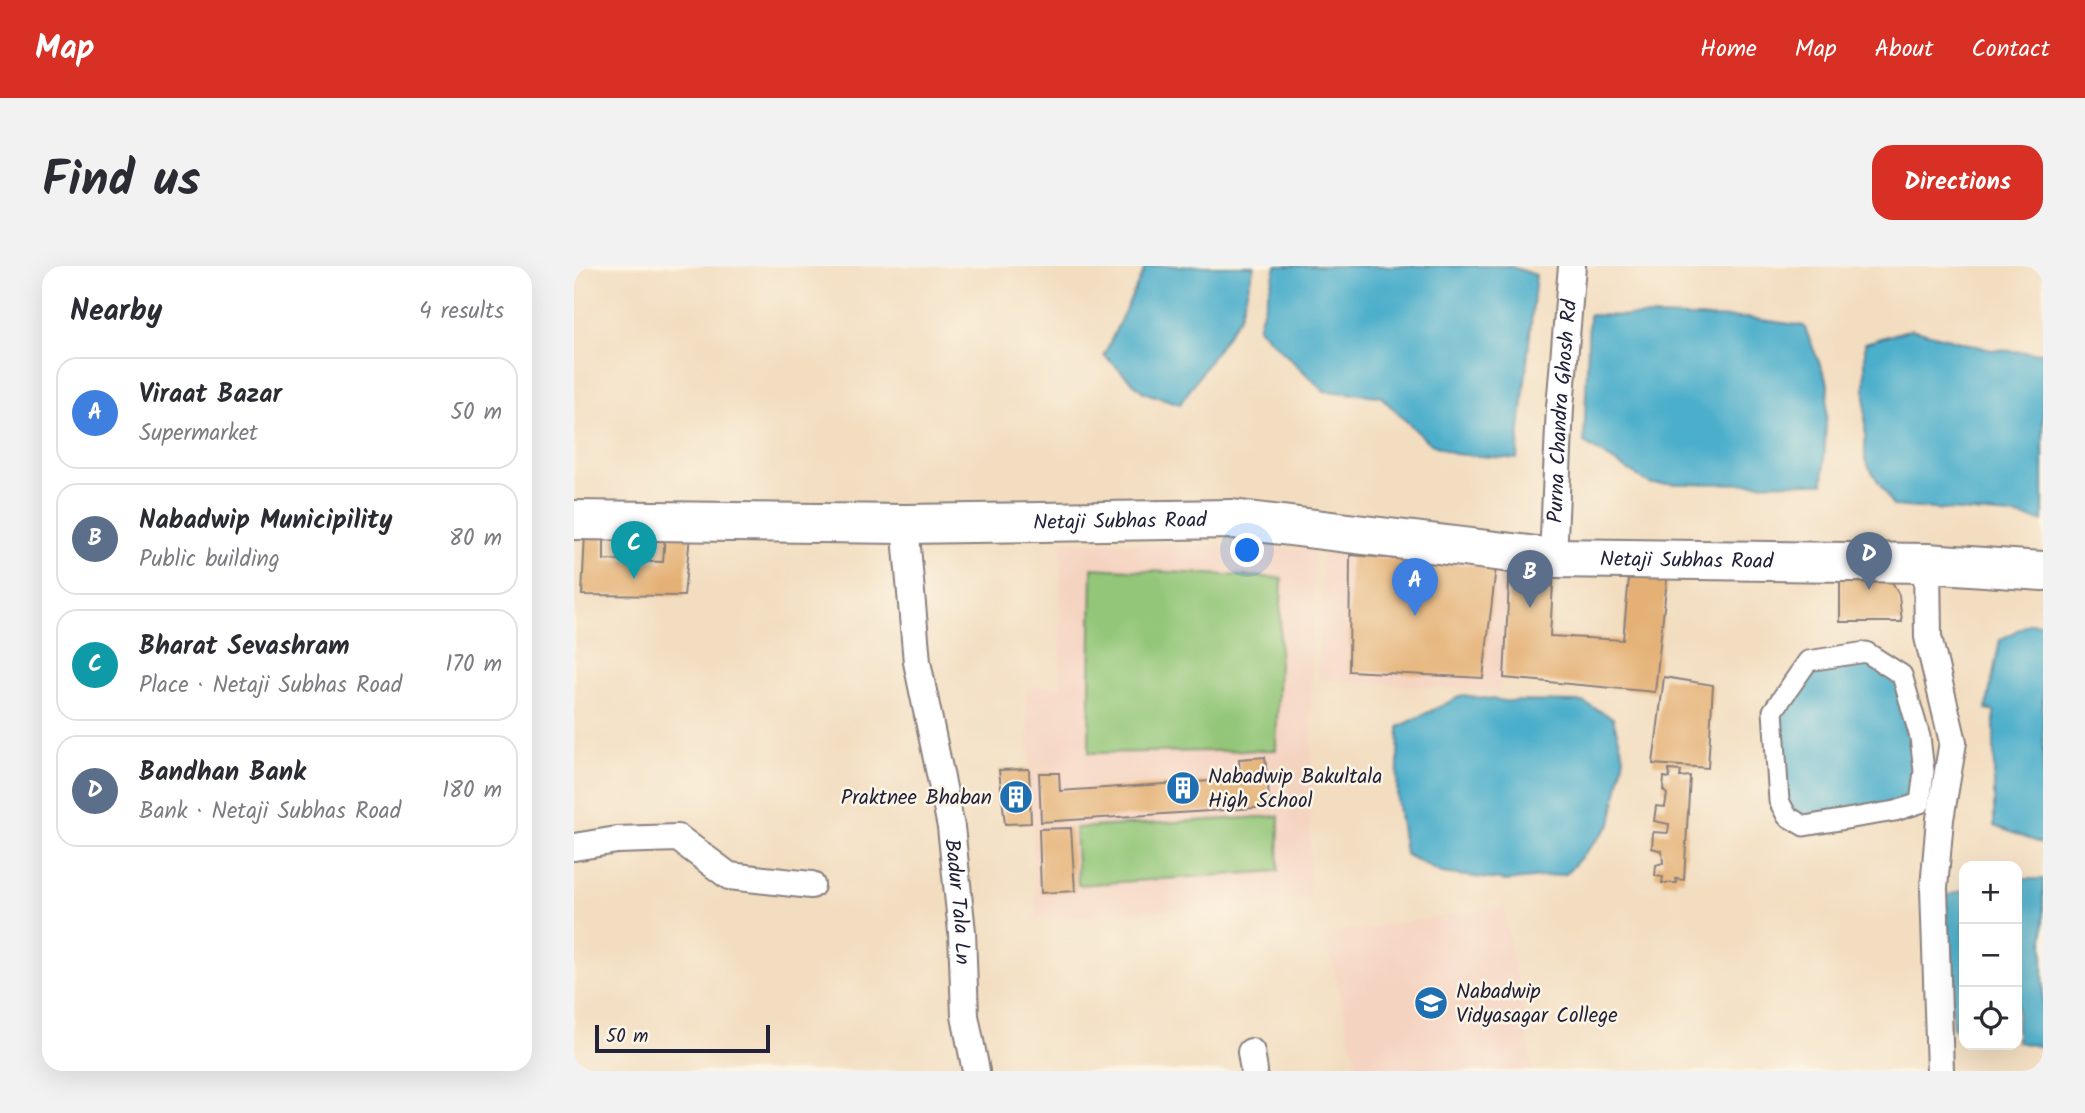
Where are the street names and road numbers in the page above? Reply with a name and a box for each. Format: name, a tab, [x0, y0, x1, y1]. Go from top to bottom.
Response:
street label: Purna Chandra Ghosh Rd	[1540, 298, 1587, 524]
street label: Netaji Subhas Road	[1033, 504, 1207, 540]
street label: Netaji Subhas Road	[1600, 544, 1774, 579]
street label: Badur Tala Ln	[934, 837, 978, 965]

